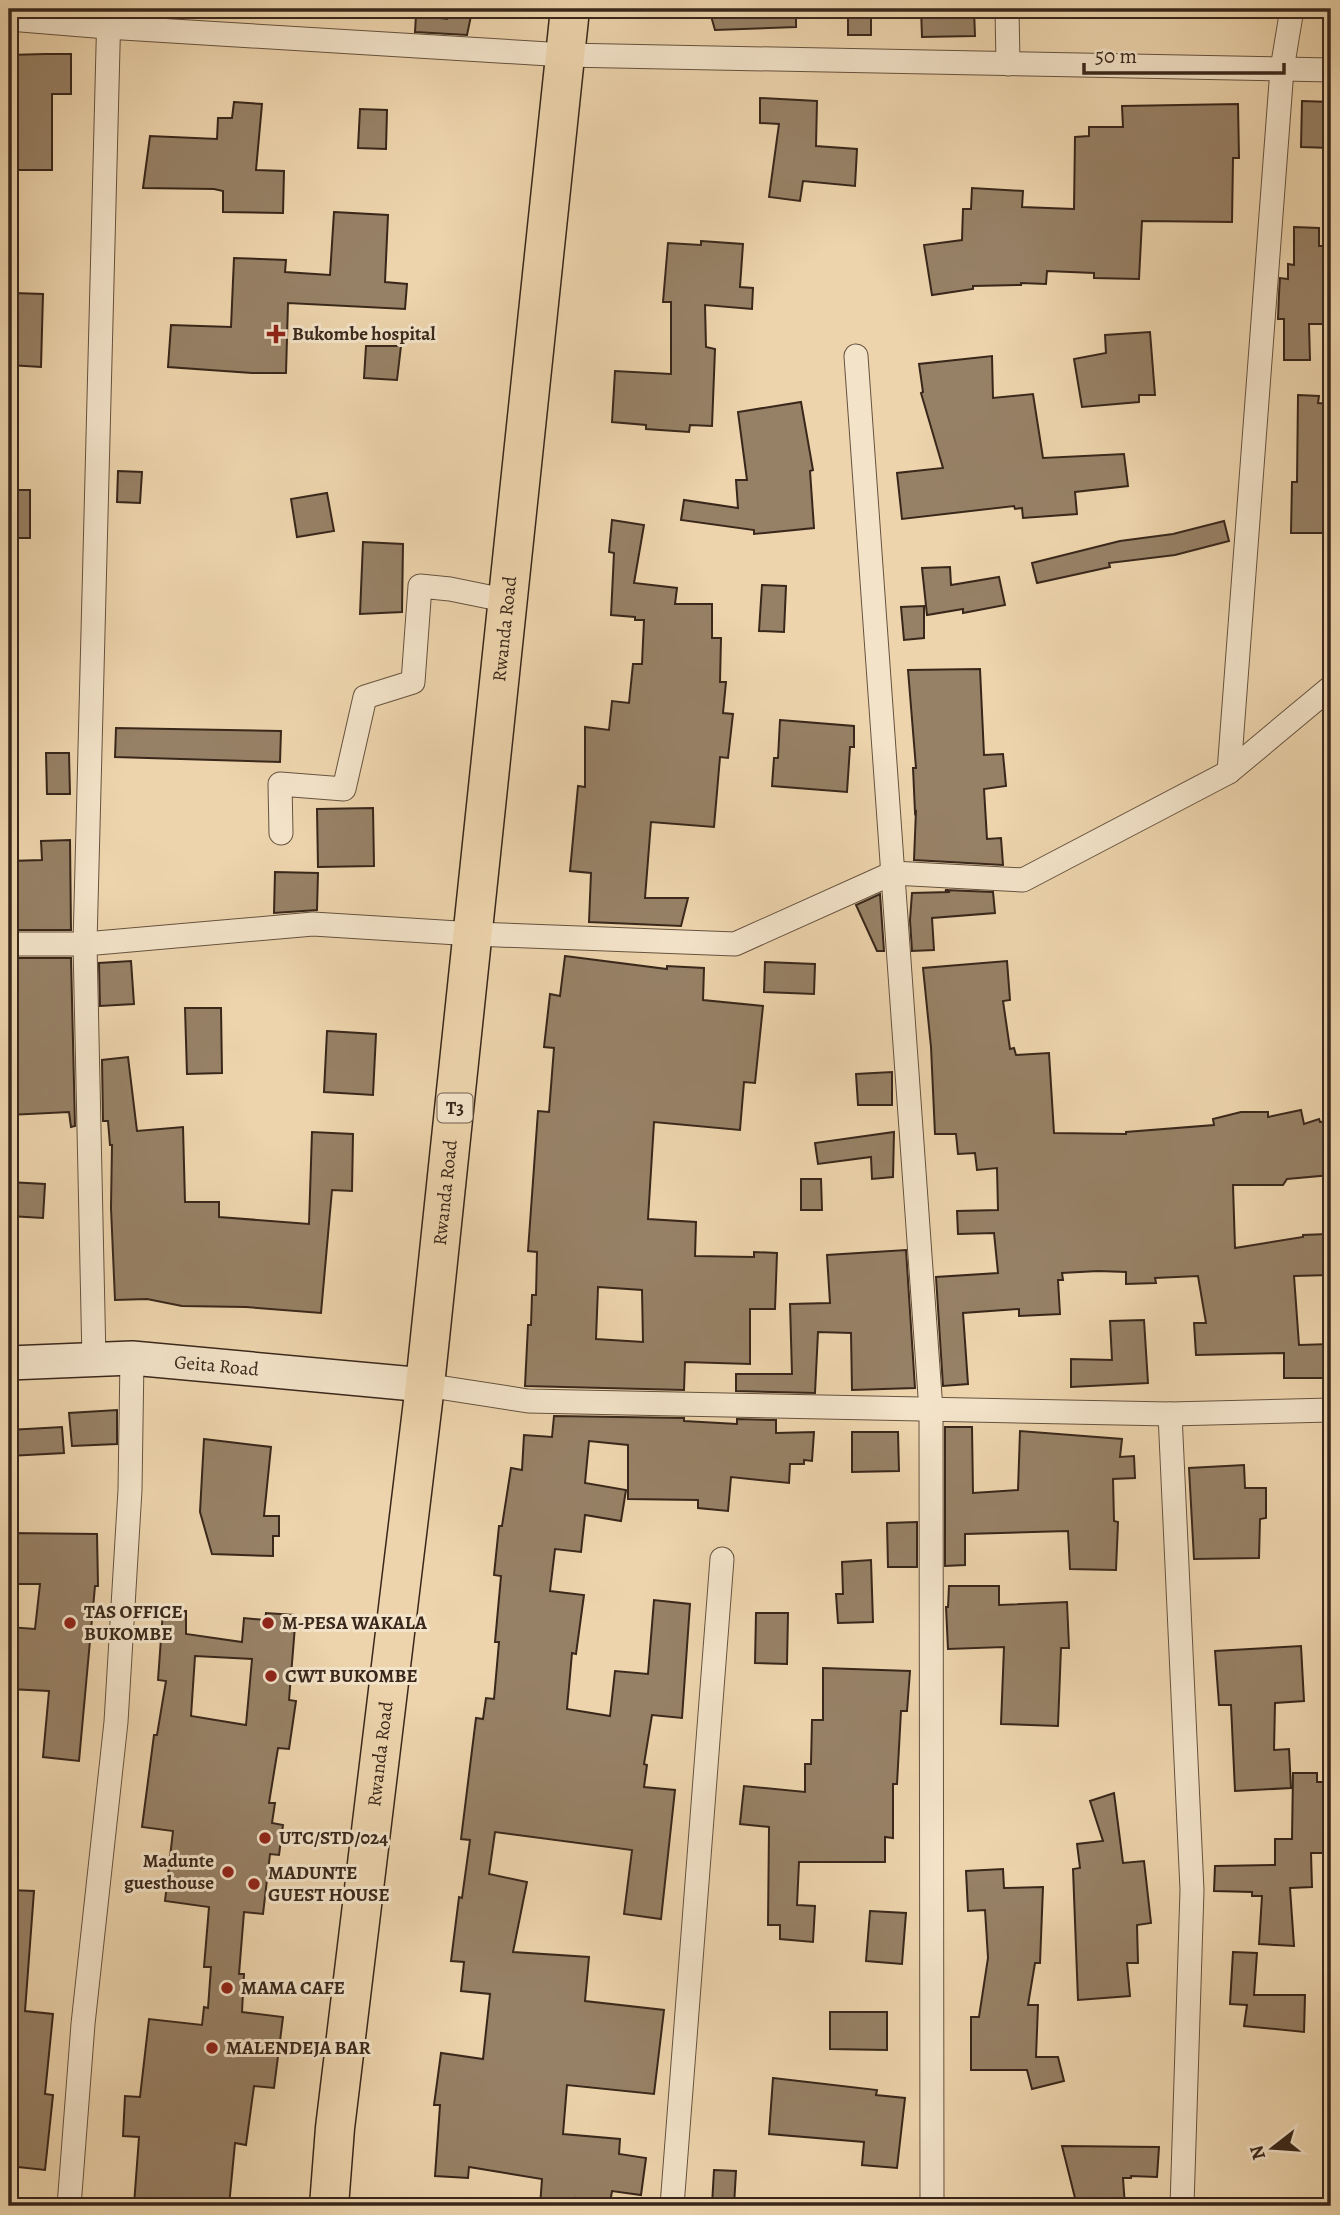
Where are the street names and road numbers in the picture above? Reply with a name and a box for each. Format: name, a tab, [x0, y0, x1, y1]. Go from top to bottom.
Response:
street label: Rwanda Road	[486, 574, 523, 683]
road number: T3	[438, 1093, 472, 1122]
street label: Rwanda Road	[427, 1138, 464, 1247]
street label: Geita Road	[173, 1349, 261, 1383]
street label: Rwanda Road	[361, 1699, 400, 1808]

